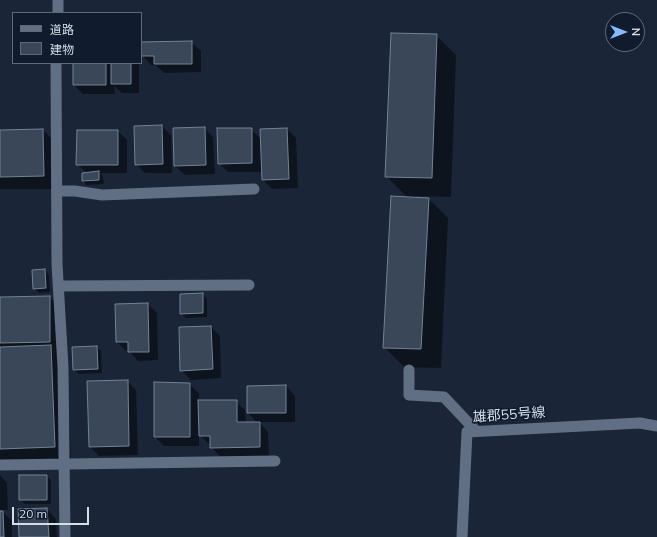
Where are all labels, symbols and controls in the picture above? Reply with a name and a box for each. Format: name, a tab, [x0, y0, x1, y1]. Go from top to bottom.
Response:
legend	[12, 12, 142, 64]
north arrow	[605, 12, 645, 52]
text: 道路	[50, 22, 74, 37]
text: N	[629, 28, 643, 36]
text: 建物	[50, 42, 74, 57]
street label: 雄郡55号線	[472, 404, 546, 426]
scale bar	[14, 499, 91, 525]
text: 20 m	[19, 506, 47, 521]

